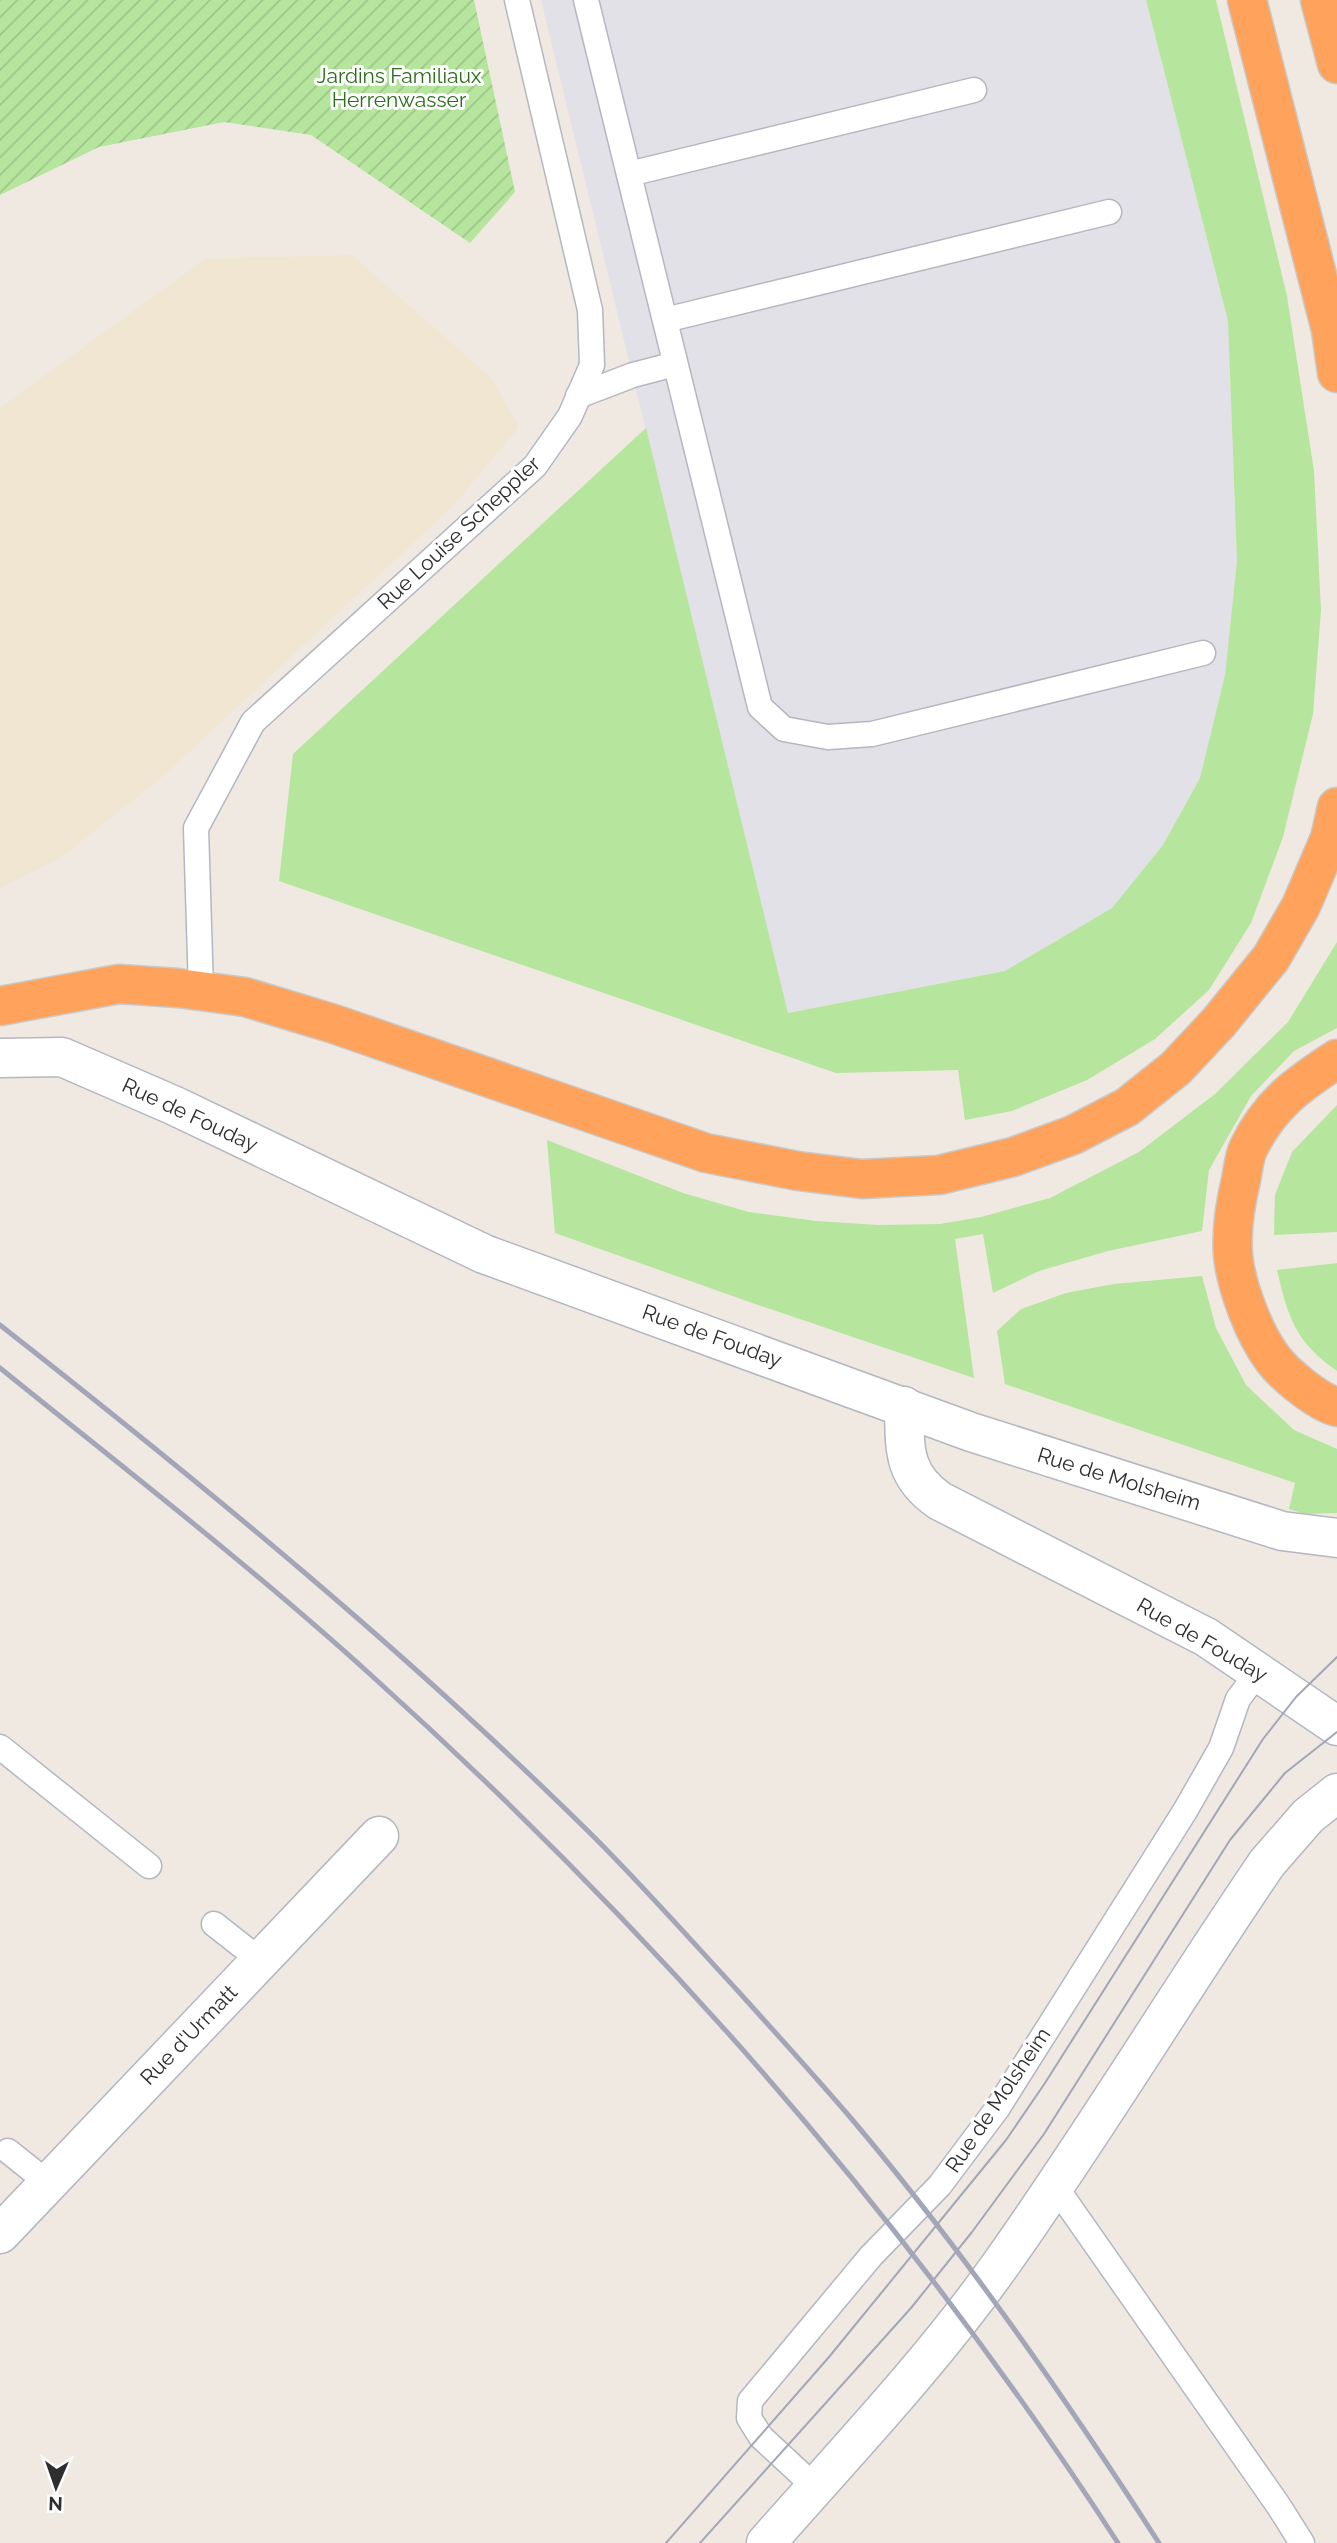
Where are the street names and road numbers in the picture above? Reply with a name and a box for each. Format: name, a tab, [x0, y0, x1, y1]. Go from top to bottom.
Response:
street label: Rue Louise Scheppler	[372, 450, 546, 614]
street label: Rue de Fouday	[118, 1072, 262, 1157]
street label: Rue de Fouday	[639, 1299, 785, 1372]
street label: Rue de Molsheim	[1034, 1442, 1204, 1515]
street label: Rue de Fouday	[1132, 1592, 1272, 1687]
street label: Rue d'Urmatt	[135, 1980, 242, 2090]
street label: Rue de Molsheim	[940, 2022, 1055, 2177]

